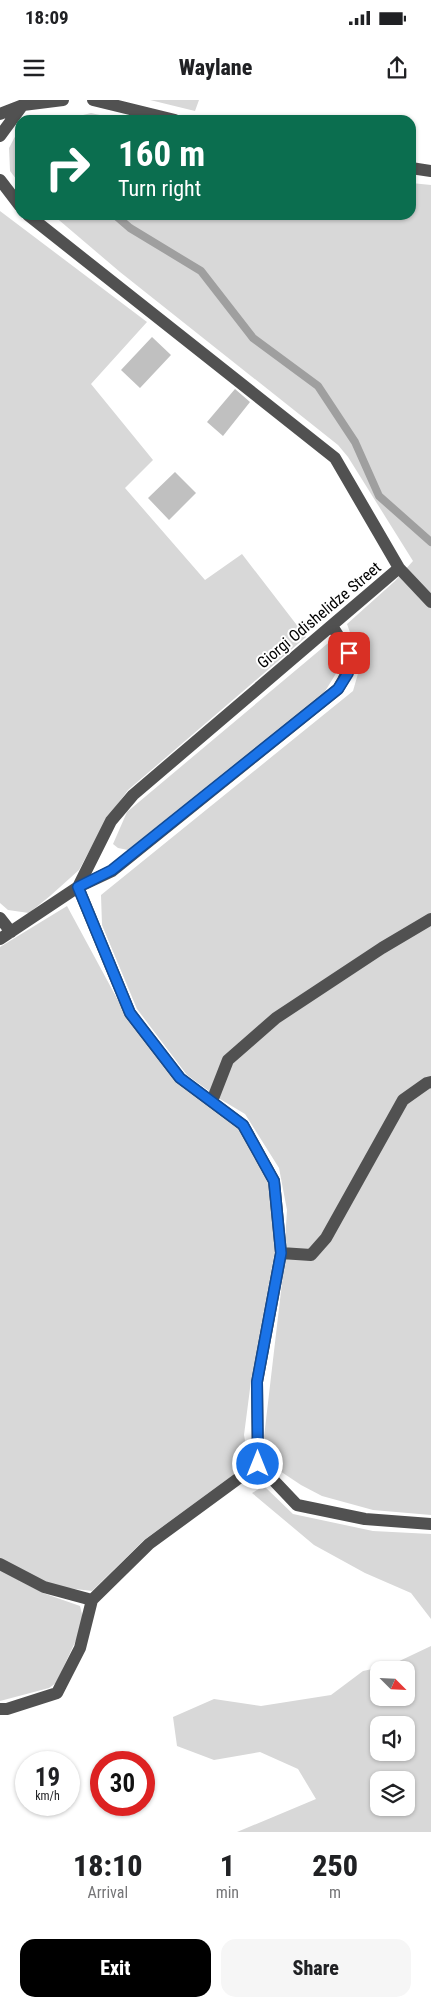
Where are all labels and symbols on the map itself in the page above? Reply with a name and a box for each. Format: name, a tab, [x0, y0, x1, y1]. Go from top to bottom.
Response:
street label: Giorgi Odishelidze Street	[253, 558, 385, 672]
pin	[328, 632, 370, 674]
position arrow	[231, 1437, 283, 1489]
north arrow	[370, 1661, 415, 1706]
speed limit sign: 30	[90, 1751, 155, 1816]

